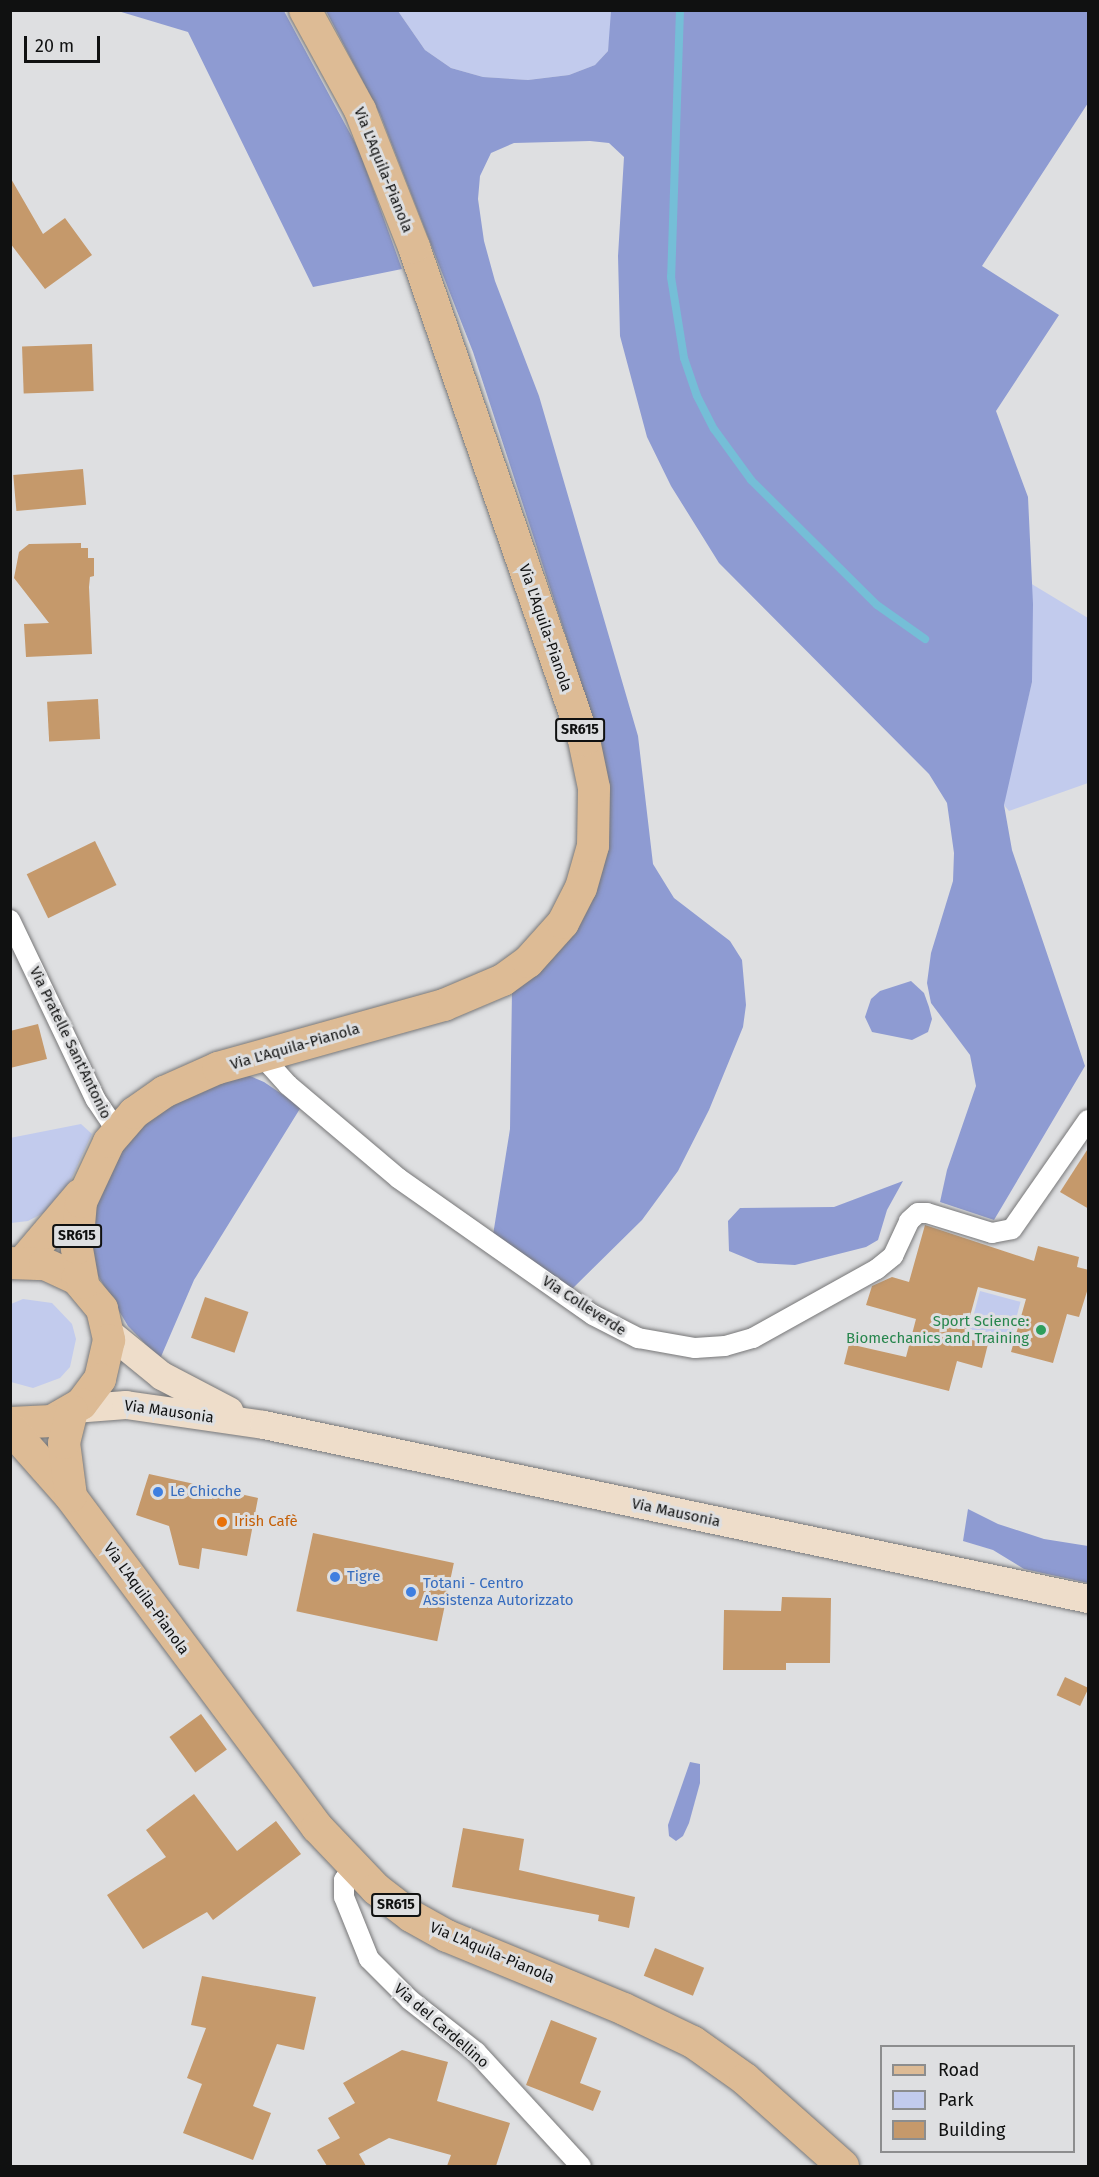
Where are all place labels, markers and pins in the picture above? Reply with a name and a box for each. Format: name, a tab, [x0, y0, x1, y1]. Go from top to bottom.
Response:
place label: Sport Science: Biomechanics and Training	[846, 1312, 1029, 1347]
marker: Sport Science: Biomechanics and Training	[1034, 1323, 1048, 1337]
place label: Le Chicche	[170, 1483, 242, 1501]
marker: Le Chicche	[151, 1485, 165, 1499]
place label: Irish Cafè	[234, 1513, 298, 1531]
marker: Irish Cafè	[215, 1515, 229, 1529]
place label: Tigre	[347, 1568, 380, 1586]
marker: Tigre	[328, 1570, 342, 1584]
place label: Totani - Centro Assistenza Autorizzato	[423, 1574, 574, 1609]
marker: Totani - Centro Assistenza Autorizzato	[404, 1585, 418, 1599]

